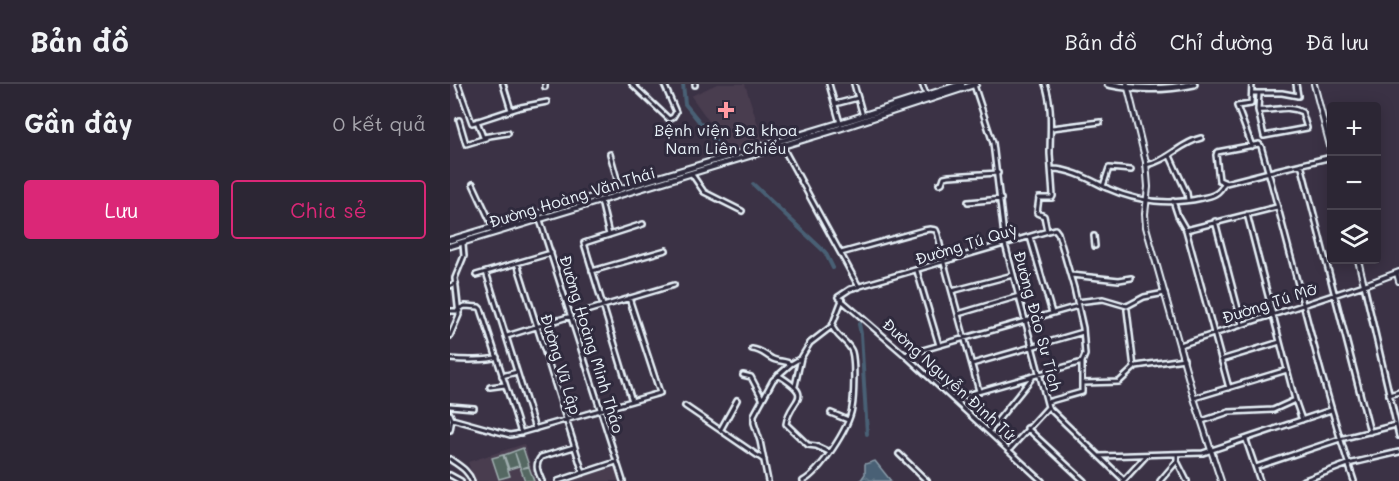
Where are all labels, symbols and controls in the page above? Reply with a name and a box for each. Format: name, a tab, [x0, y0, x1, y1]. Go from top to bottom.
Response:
text: Bản đồ	[30, 23, 129, 59]
text: Bản đồ	[1065, 28, 1137, 55]
text: Chỉ đường	[1170, 28, 1273, 55]
text: Đã lưu	[1306, 28, 1369, 55]
marker: Bệnh viện Đa khoa Nam Liên Chiểu	[717, 101, 735, 119]
map controls	[1327, 102, 1381, 264]
button: +	[1327, 102, 1381, 156]
text: Gần đây	[24, 106, 133, 140]
text: 0 kết quả	[333, 110, 426, 136]
place label: Bệnh viện Đa khoa Nam Liên Chiểu	[654, 119, 798, 158]
button: −	[1327, 156, 1381, 210]
street label: Đường Hoàng Văn Thái	[486, 161, 658, 232]
button: Lưu	[24, 180, 219, 239]
button: Chia sẻ	[231, 180, 426, 239]
button: layers	[1327, 210, 1381, 264]
street label: Đường Tú Quỳ	[912, 218, 1019, 269]
street label: Đường Đào Sư Tích	[1010, 248, 1067, 393]
street label: Đường Hoàng Minh Thảo	[555, 252, 630, 435]
street label: Đường Tú Mỡ	[1219, 277, 1320, 328]
street label: Đường Vũ Lập	[536, 311, 587, 417]
street label: Đường Nguyễn Đình Tứ	[878, 313, 1021, 445]

